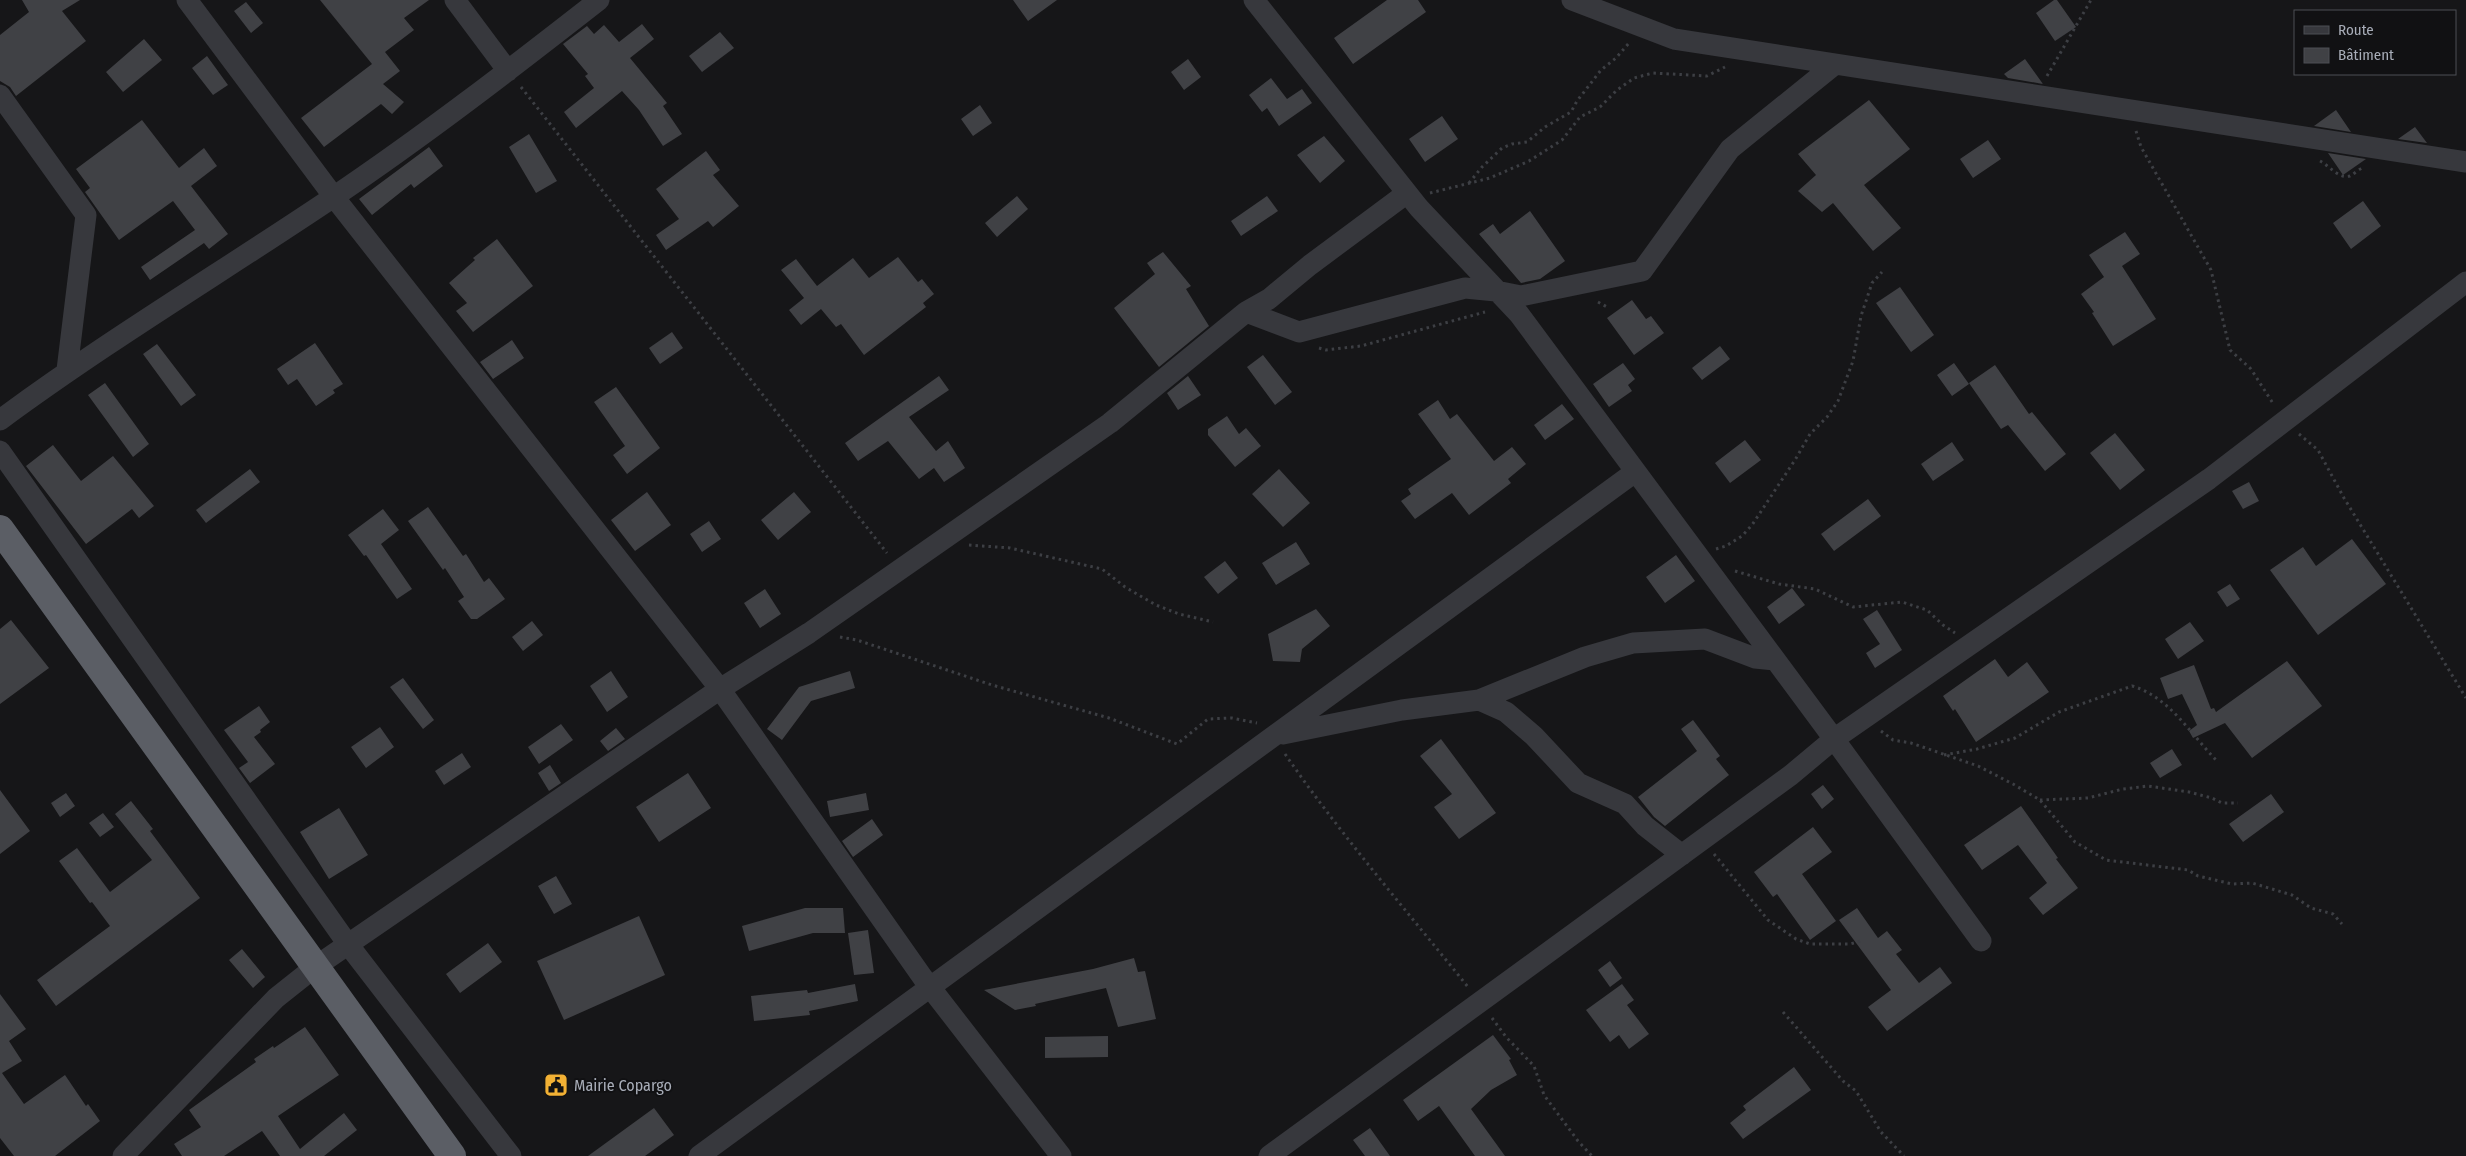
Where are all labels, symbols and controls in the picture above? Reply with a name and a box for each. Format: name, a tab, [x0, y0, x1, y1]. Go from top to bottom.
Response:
legend	[2294, 10, 2456, 75]
text: Route	[2338, 21, 2374, 39]
text: Bâtiment	[2338, 46, 2394, 64]
public building icon: Mairie Copargo	[543, 1072, 569, 1098]
place label: Mairie Copargo	[574, 1076, 672, 1095]

